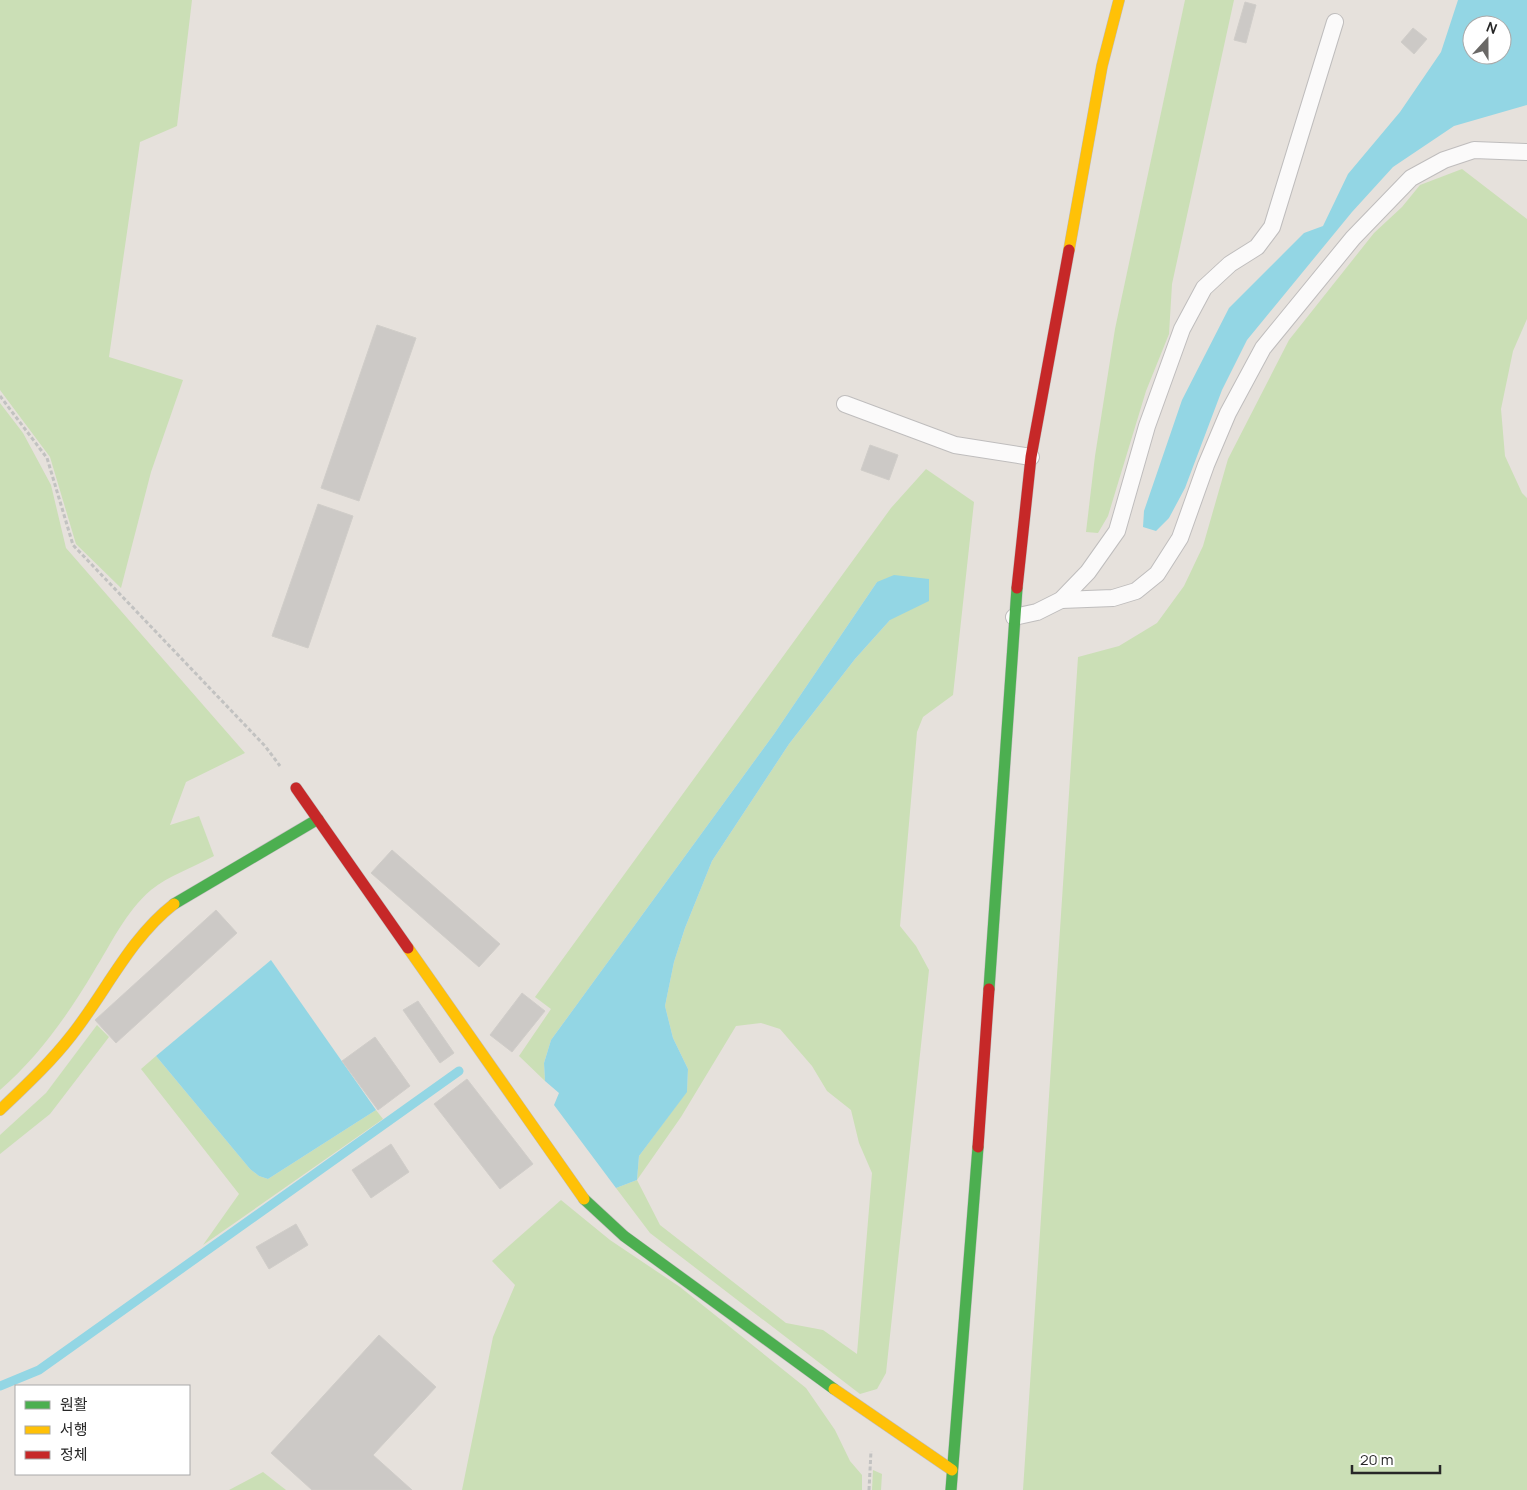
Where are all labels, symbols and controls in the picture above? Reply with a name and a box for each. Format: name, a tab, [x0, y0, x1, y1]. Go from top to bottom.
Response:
north arrow	[1462, 15, 1512, 65]
text: N	[1484, 17, 1500, 38]
legend	[15, 1385, 190, 1475]
text: 원활	[60, 1394, 88, 1415]
text: 서행	[60, 1419, 88, 1440]
scale bar	[1352, 1442, 1440, 1474]
text: 정체	[60, 1444, 88, 1465]
text: 20 m	[1360, 1449, 1393, 1470]

